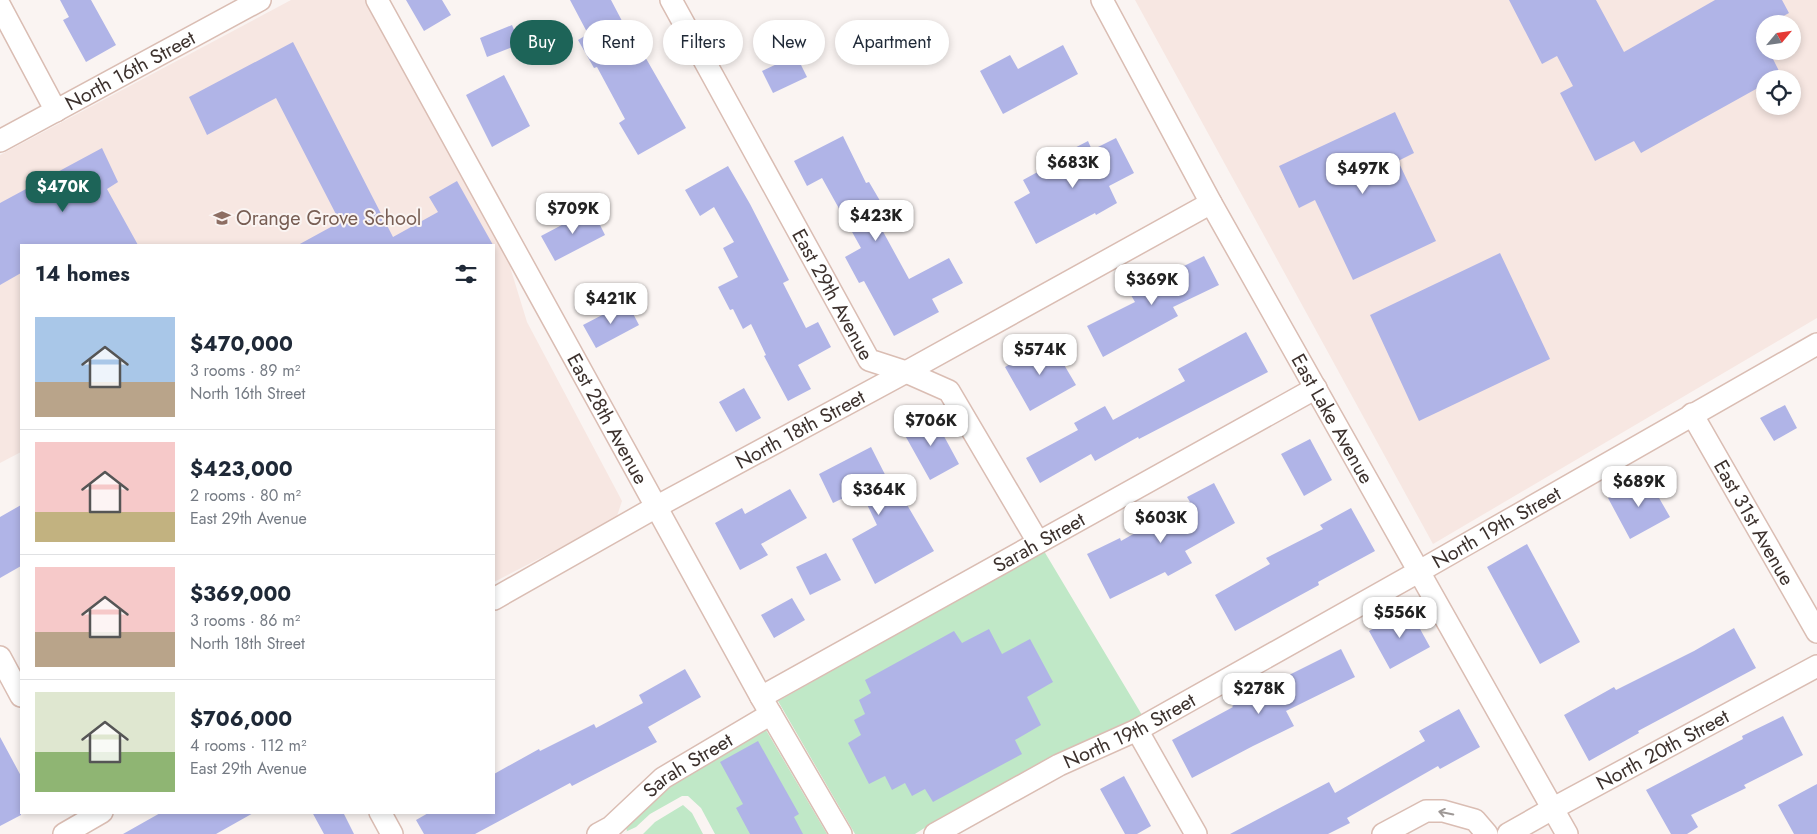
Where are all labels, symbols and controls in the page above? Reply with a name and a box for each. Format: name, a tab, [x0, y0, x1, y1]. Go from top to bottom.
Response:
north arrow	[1756, 15, 1801, 60]
map controls	[1756, 15, 1801, 115]
chip: Buy	[510, 20, 573, 65]
chip: Rent	[583, 20, 653, 65]
chip: Filters	[663, 20, 743, 65]
chip: New	[753, 20, 825, 65]
chip: Apartment	[835, 20, 949, 65]
street label: North 16th Street	[60, 23, 201, 118]
button: locate	[1756, 70, 1801, 115]
pin: $683K	[1038, 146, 1108, 189]
text: $683K	[1047, 151, 1099, 174]
pin: $497K	[1328, 152, 1398, 195]
text: $497K	[1337, 157, 1389, 180]
pin: $470K	[28, 170, 98, 213]
text: $470K	[37, 175, 89, 198]
pin: $709K	[538, 192, 608, 235]
text: $709K	[547, 197, 599, 220]
pin: $423K	[841, 200, 911, 242]
place label: Orange Grove School	[236, 204, 421, 233]
text: $423K	[850, 204, 902, 227]
school or university icon: Orange Grove School	[212, 208, 232, 228]
street label: East 29th Avenue	[785, 223, 881, 365]
text: 14 homes	[35, 259, 130, 289]
icon: filters	[452, 260, 480, 288]
pin: $369K	[1117, 264, 1187, 306]
text: $369K	[1126, 268, 1178, 291]
pin: $421K	[576, 282, 646, 325]
text: $421K	[586, 287, 636, 310]
text: $470,000	[190, 329, 293, 359]
pin: $574K	[1005, 334, 1075, 376]
icon: home	[75, 337, 135, 397]
text: $574K	[1014, 338, 1066, 361]
street label: East 28th Avenue	[560, 348, 655, 489]
street label: East Lake Avenue	[1284, 348, 1381, 489]
text: 3 rooms · 89 m²	[190, 359, 300, 382]
text: North 16th Street	[190, 382, 305, 405]
street label: North 18th Street	[730, 382, 870, 476]
pin: $706K	[896, 404, 966, 447]
text: $706K	[905, 409, 957, 432]
text: $423,000	[190, 454, 293, 484]
street label: East 31st Avenue	[1707, 454, 1802, 591]
icon: home	[75, 462, 135, 522]
pin: $689K	[1604, 466, 1674, 508]
text: $689K	[1613, 470, 1665, 493]
pin: $364K	[844, 474, 914, 516]
text: $364K	[853, 478, 905, 501]
street label: North 19th Street	[1427, 479, 1566, 576]
text: 2 rooms · 80 m²	[190, 484, 301, 507]
pin: $603K	[1126, 502, 1196, 544]
street label: Sarah Street	[988, 505, 1090, 580]
text: $603K	[1135, 506, 1187, 529]
text: East 29th Avenue	[190, 507, 307, 530]
text: $369,000	[190, 579, 291, 609]
icon: home	[75, 587, 135, 647]
pin: $556K	[1365, 596, 1435, 639]
text: $556K	[1374, 601, 1426, 624]
text: 3 rooms · 86 m²	[190, 609, 300, 632]
text: North 18th Street	[190, 632, 305, 655]
pin: $278K	[1224, 672, 1294, 715]
text: $278K	[1233, 677, 1285, 700]
street label: North 19th Street	[1059, 686, 1201, 776]
street label: North 20th Street	[1591, 702, 1734, 797]
text: $706,000	[190, 704, 292, 734]
icon: home	[75, 712, 135, 772]
street label: Sarah Street	[636, 725, 738, 804]
text: 4 rooms · 112 m²	[190, 734, 307, 757]
text: East 29th Avenue	[190, 757, 307, 780]
one-way arrow	[1438, 807, 1454, 817]

